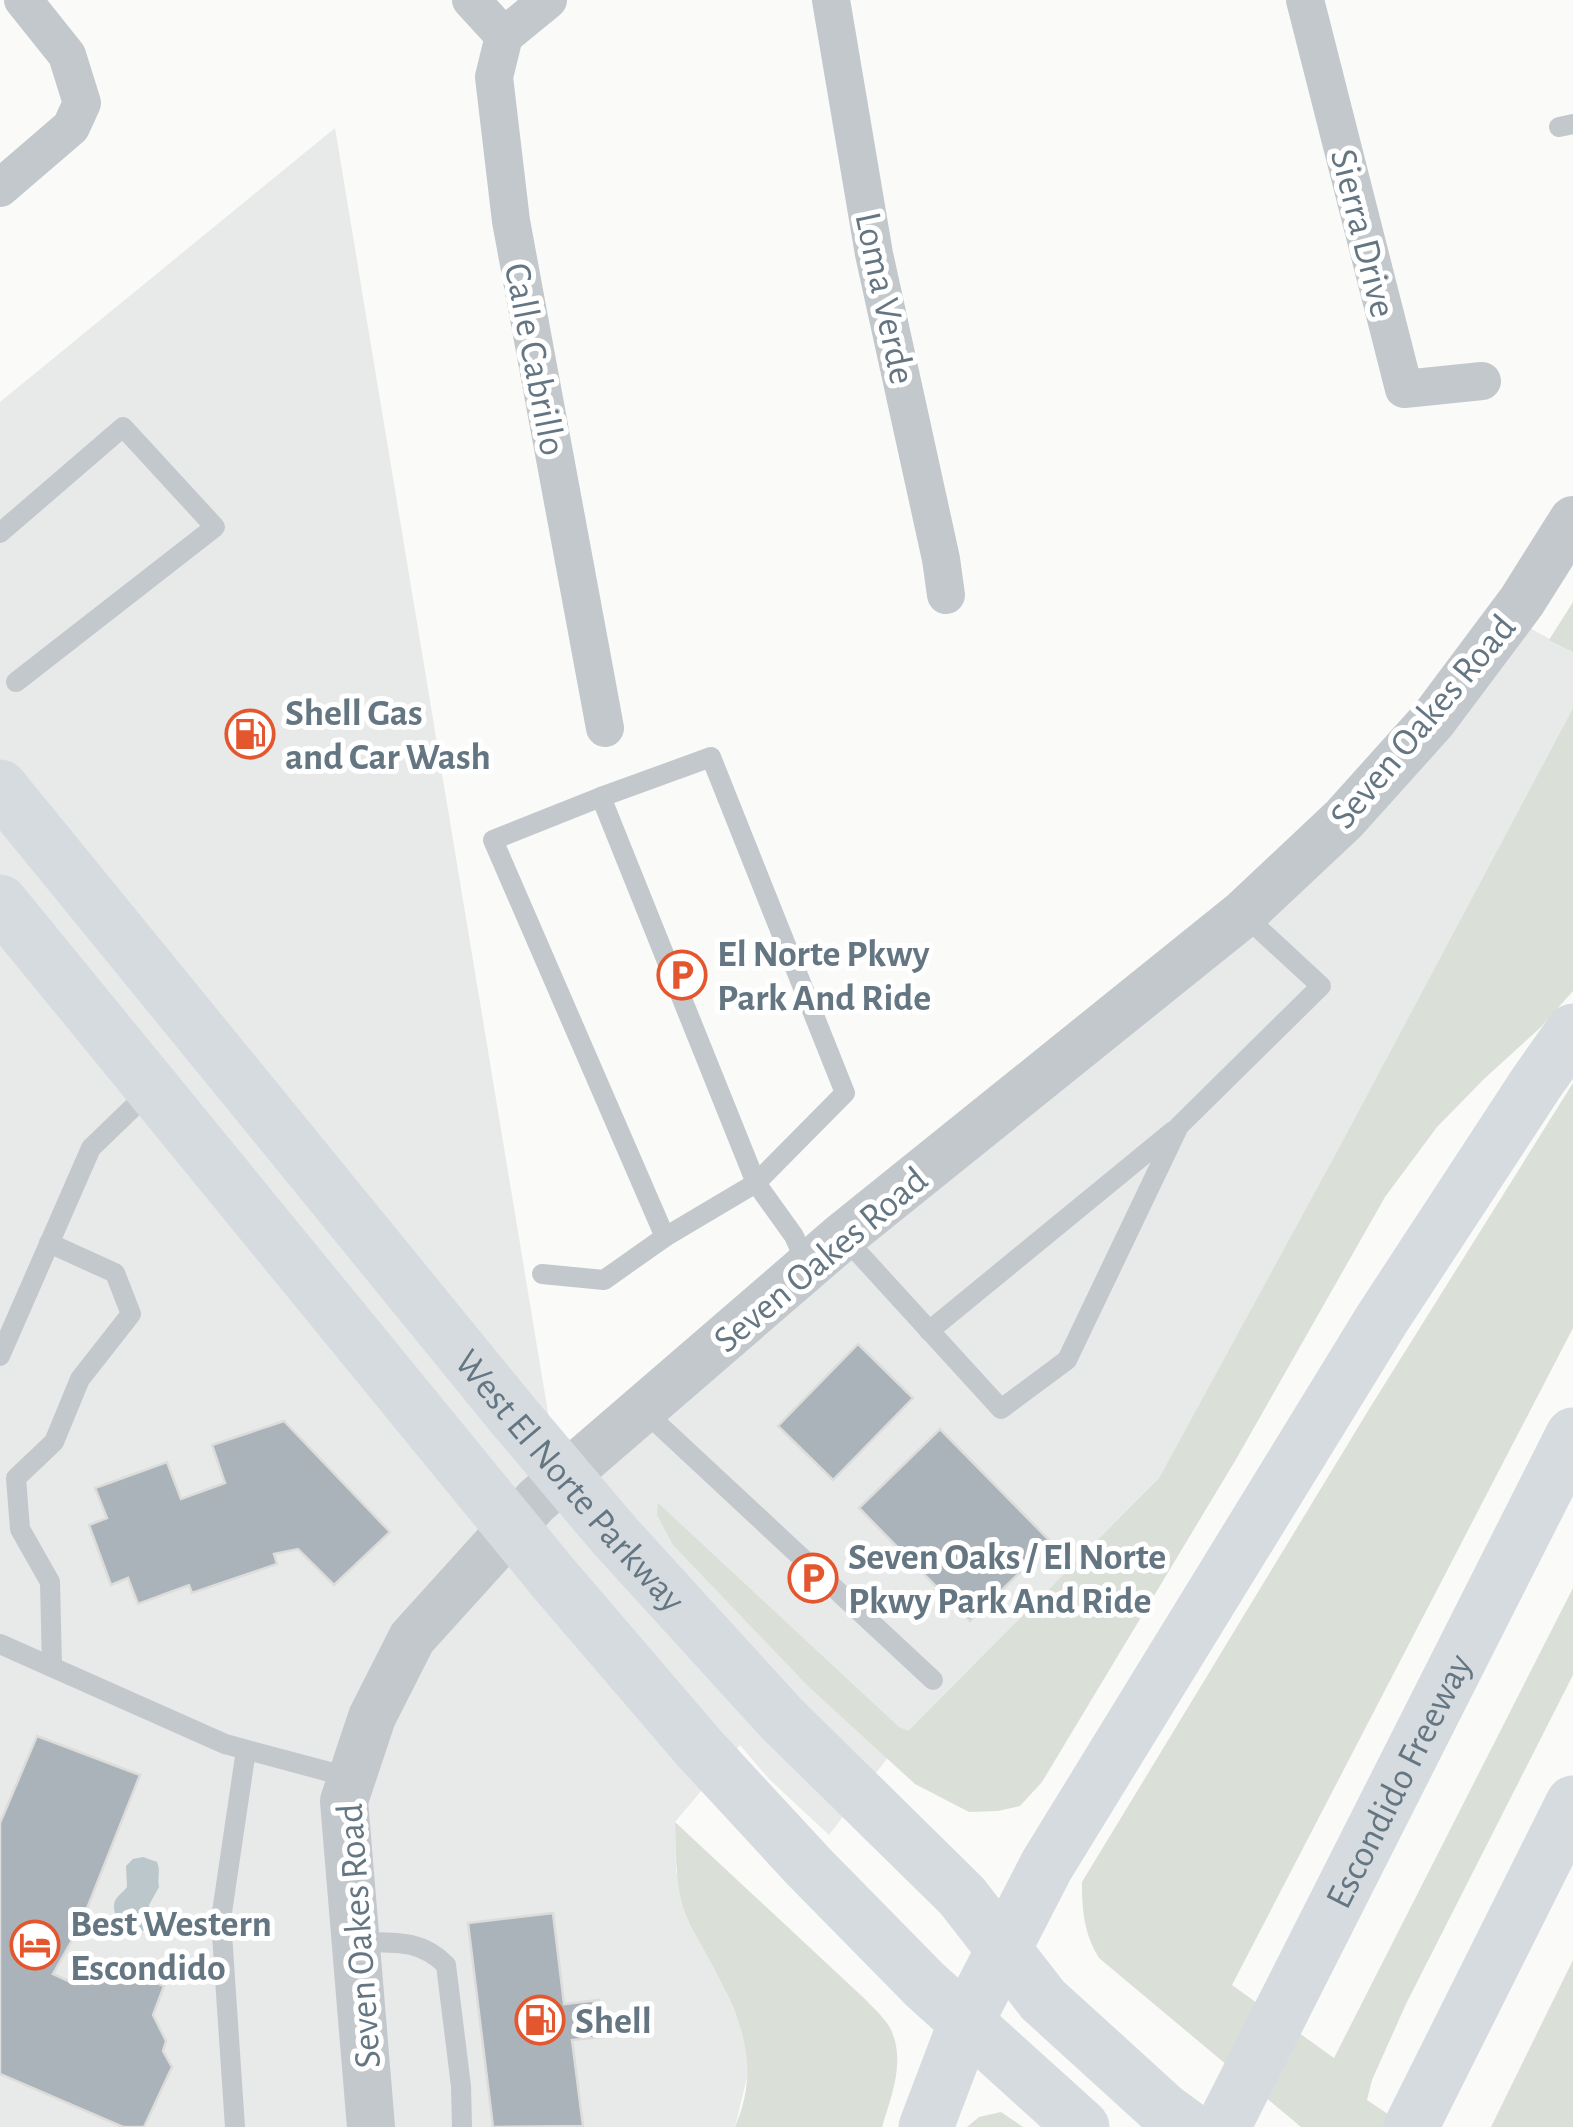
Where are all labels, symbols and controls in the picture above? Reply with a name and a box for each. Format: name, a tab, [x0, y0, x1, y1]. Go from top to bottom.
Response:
street label: Sierra Drive	[1323, 146, 1401, 321]
street label: Loma Verde	[847, 209, 921, 388]
street label: Calle Cabrillo	[497, 260, 571, 459]
street label: Seven Oakes Road	[1324, 608, 1523, 836]
place label: Shell Gas and Car Wash	[285, 695, 491, 777]
fuel station icon: Shell Gas and Car Wash	[224, 708, 276, 760]
place label: El Norte Pkwy Park And Ride	[717, 936, 931, 1018]
parking icon: El Norte Pkwy Park And Ride	[656, 949, 708, 1001]
street label: Seven Oakes Road	[707, 1161, 935, 1360]
street label: West El Norte Parkway	[447, 1344, 691, 1620]
place label: Seven Oaks / El Norte Pkwy Park And Ride	[848, 1539, 1166, 1621]
parking icon: Seven Oaks / El Norte Pkwy Park And Ride	[787, 1552, 839, 1604]
street label: Escondido Freeway	[1320, 1649, 1480, 1915]
street label: Seven Oakes Road	[332, 1802, 388, 2070]
place label: Best Western Escondido	[70, 1906, 272, 1988]
hotel icon: Best Western Escondido	[9, 1919, 61, 1971]
fuel station icon: Shell	[514, 1994, 566, 2046]
place label: Shell	[575, 2003, 652, 2041]

